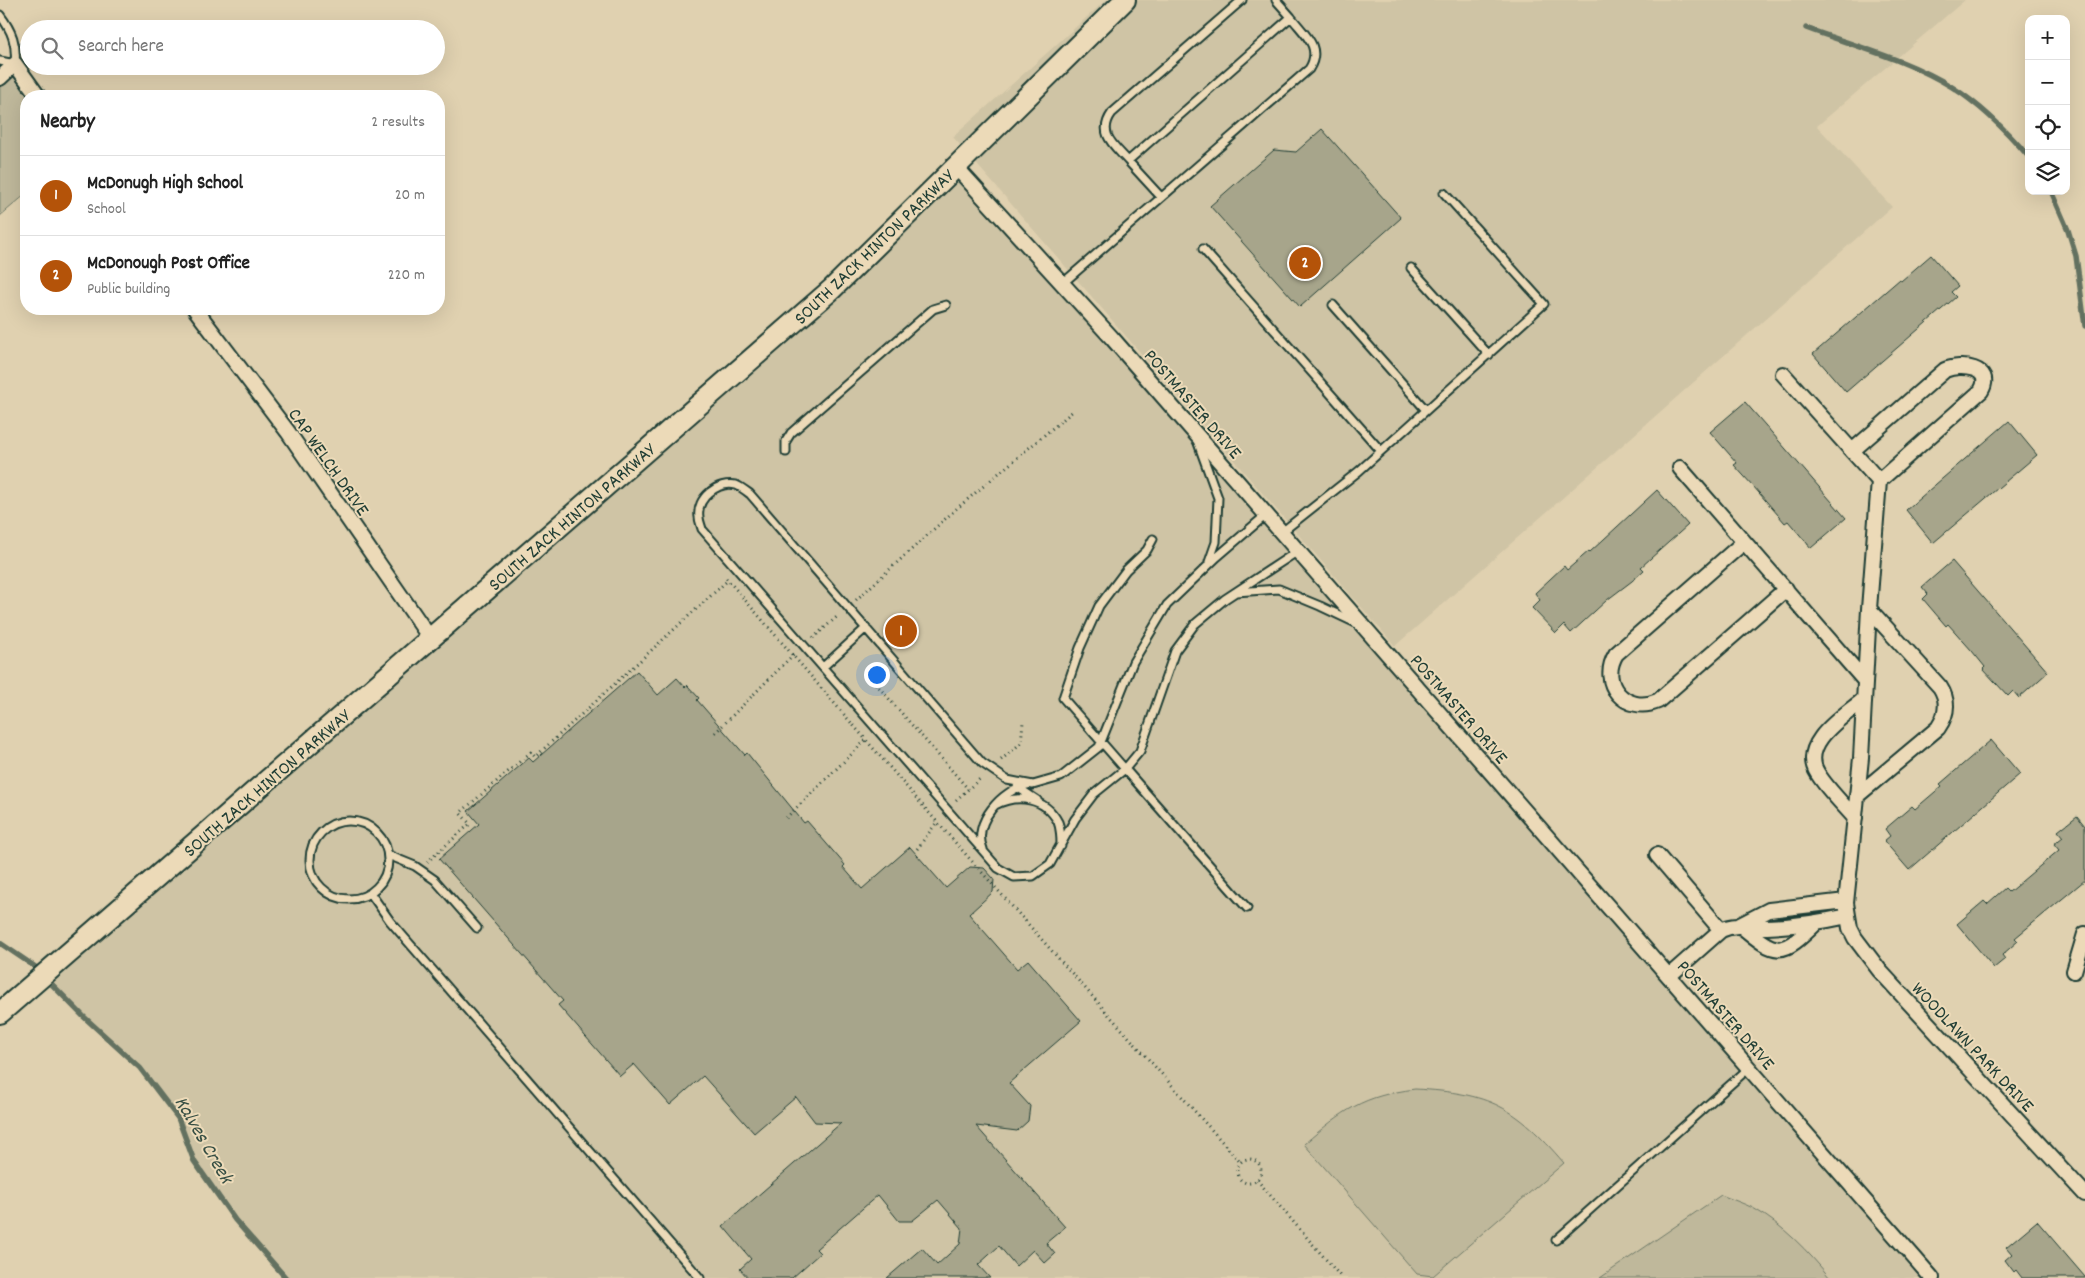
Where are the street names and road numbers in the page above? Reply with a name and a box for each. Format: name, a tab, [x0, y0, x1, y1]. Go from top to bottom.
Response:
street label: SOUTH ZACK HINTON PARKWAY	[789, 164, 962, 333]
street label: POSTMASTER DRIVE	[1136, 344, 1247, 466]
street label: CAP WELCH DRIVE	[280, 404, 375, 523]
street label: SOUTH ZACK HINTON PARKWAY	[484, 438, 664, 599]
street label: POSTMASTER DRIVE	[1402, 649, 1513, 771]
street label: SOUTH ZACK HINTON PARKWAY	[179, 704, 359, 865]
street label: POSTMASTER DRIVE	[1669, 955, 1780, 1077]
street label: WOODLAWN PARK DRIVE	[1904, 977, 2039, 1120]

